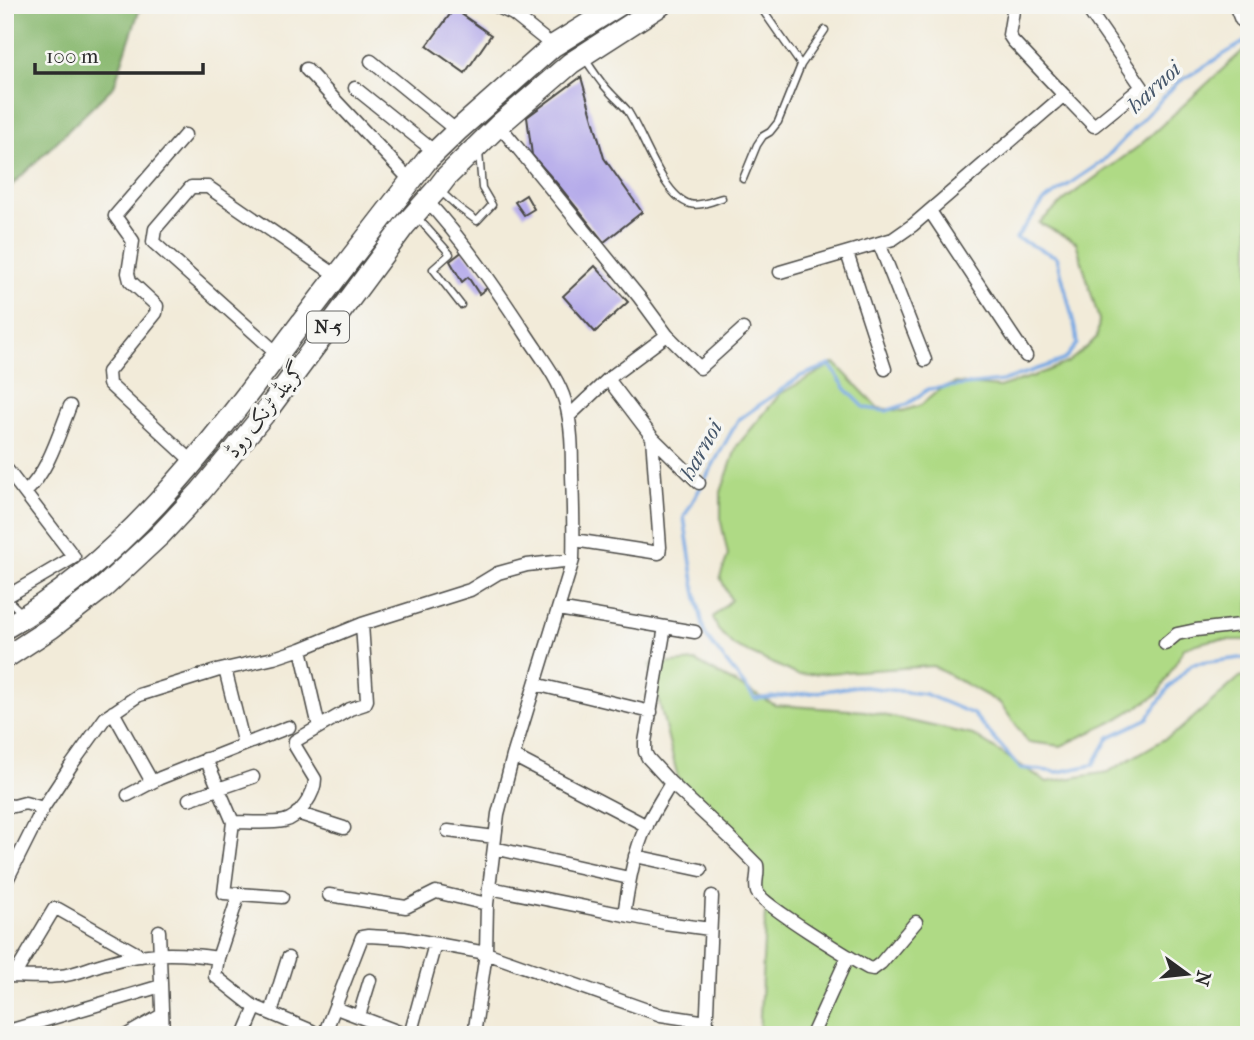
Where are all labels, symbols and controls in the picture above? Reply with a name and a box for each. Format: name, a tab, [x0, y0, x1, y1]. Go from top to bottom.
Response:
scale bar	[35, 32, 203, 76]
text: 100 m	[46, 44, 99, 68]
water label: harnoi	[1121, 55, 1187, 119]
road number: N-5	[307, 312, 349, 342]
street label: گرینڈ ٹرنک روڈ	[219, 356, 311, 463]
water label: harnoi	[673, 415, 729, 485]
north arrow	[1152, 939, 1222, 1009]
text: N	[1190, 968, 1215, 989]

